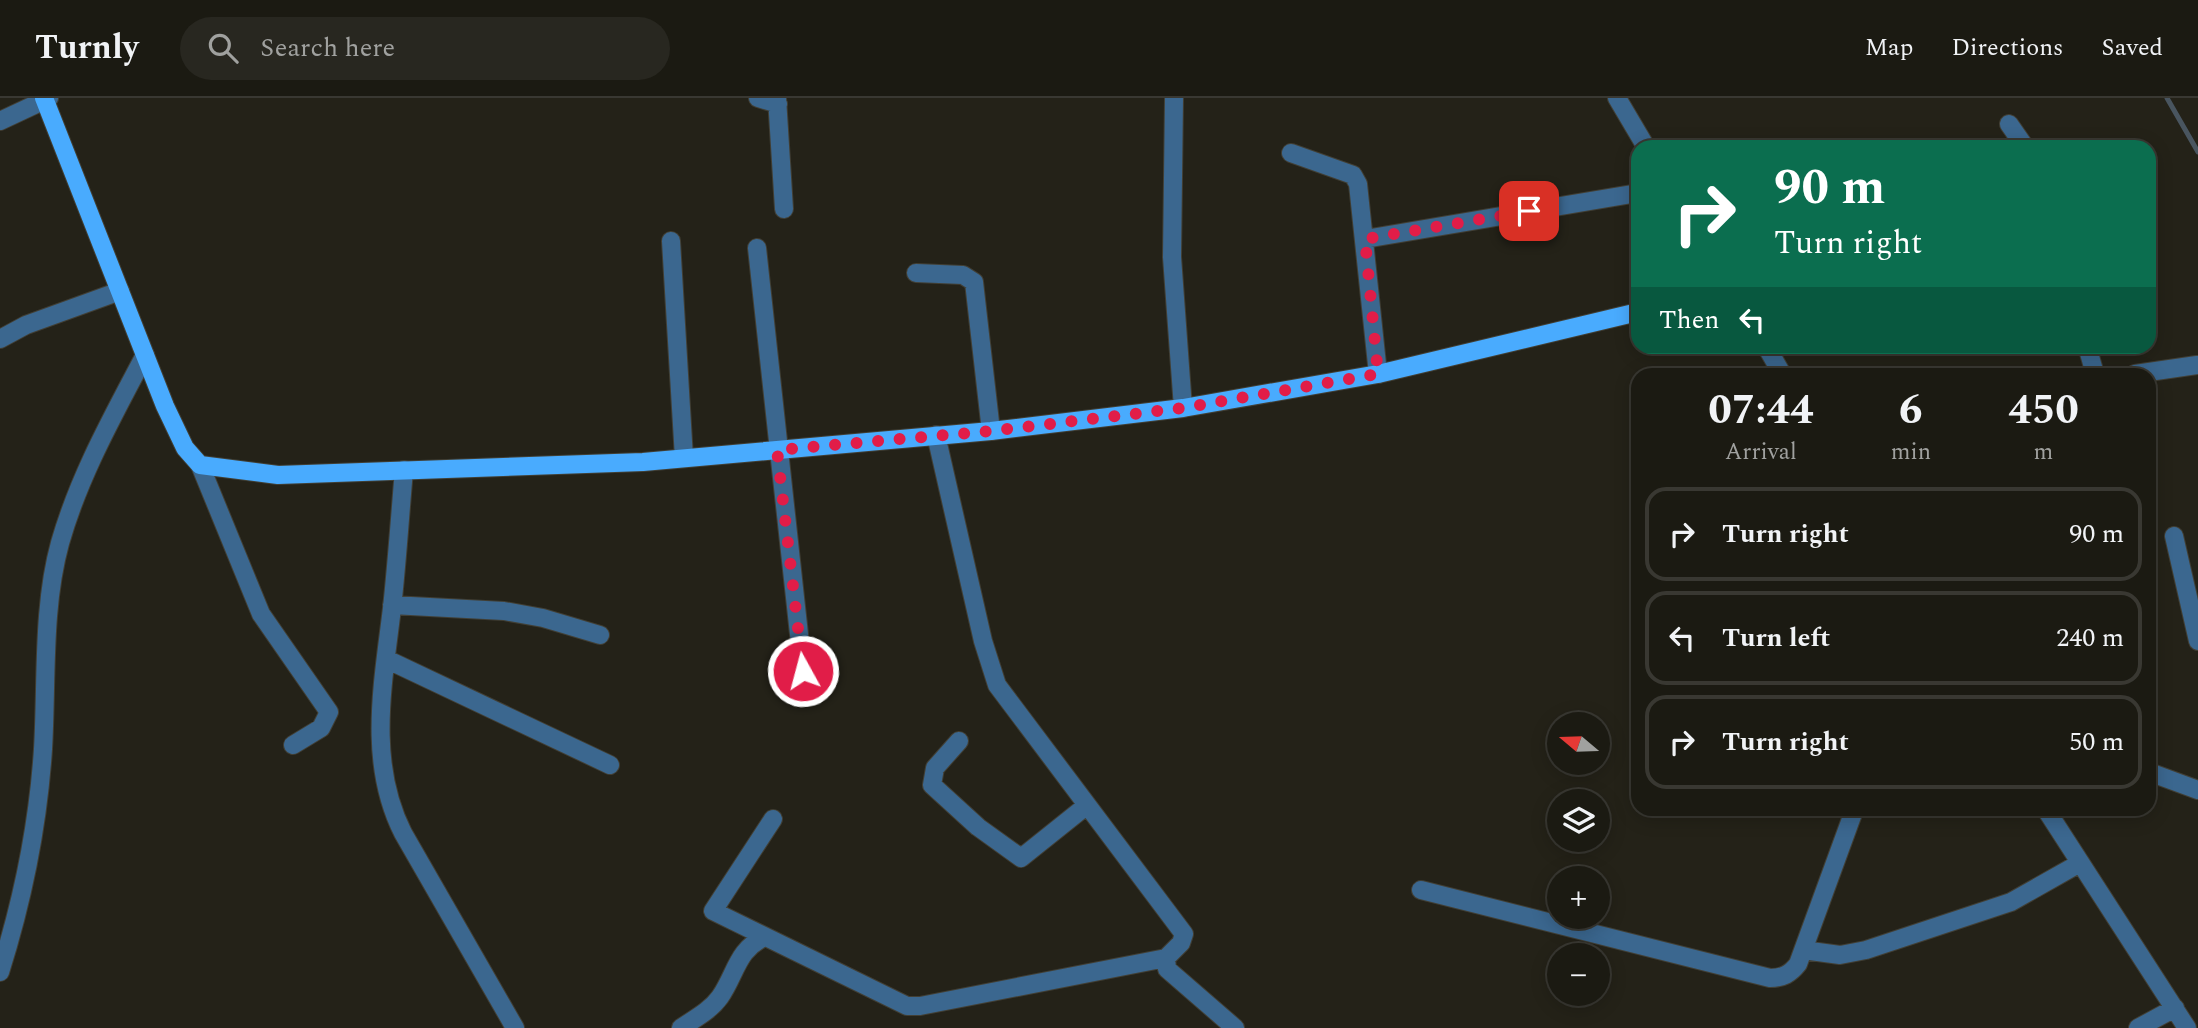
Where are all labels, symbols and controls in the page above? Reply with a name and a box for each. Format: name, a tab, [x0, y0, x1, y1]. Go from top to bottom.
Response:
search box	[180, 17, 670, 80]
text: Turnly	[35, 23, 138, 73]
text: Search here	[260, 28, 395, 68]
icon: search	[204, 29, 242, 67]
text: Map	[1865, 30, 1913, 66]
text: Directions	[1951, 30, 2063, 66]
text: Saved	[2101, 30, 2163, 66]
text: 90 m	[1774, 151, 1885, 226]
icon: right	[1659, 168, 1750, 259]
pin	[1499, 181, 1559, 241]
icon: arrive	[1510, 192, 1548, 230]
text: Turn right	[1774, 219, 1922, 268]
text: Then	[1659, 300, 1719, 340]
icon: left	[1733, 301, 1771, 339]
text: 07:44	[1708, 379, 1814, 442]
text: 6	[1899, 379, 1923, 442]
text: 450	[2008, 379, 2079, 442]
text: Arrival	[1725, 435, 1797, 470]
text: min	[1891, 435, 1931, 470]
text: m	[2034, 435, 2053, 470]
text: Turn right	[1722, 514, 1849, 554]
text: 90 m	[2069, 514, 2124, 554]
icon: right	[1663, 515, 1701, 553]
text: Turn left	[1722, 618, 1830, 658]
text: 240 m	[2056, 618, 2124, 658]
icon: left	[1663, 619, 1701, 657]
position arrow	[766, 634, 840, 708]
north arrow	[1547, 712, 1610, 775]
map controls	[1547, 712, 1610, 1006]
text: Turn right	[1722, 722, 1849, 762]
text: 50 m	[2069, 722, 2124, 762]
icon: right	[1663, 723, 1701, 761]
button: layers	[1547, 789, 1610, 852]
button: +	[1547, 866, 1610, 929]
button: −	[1547, 943, 1610, 1006]

